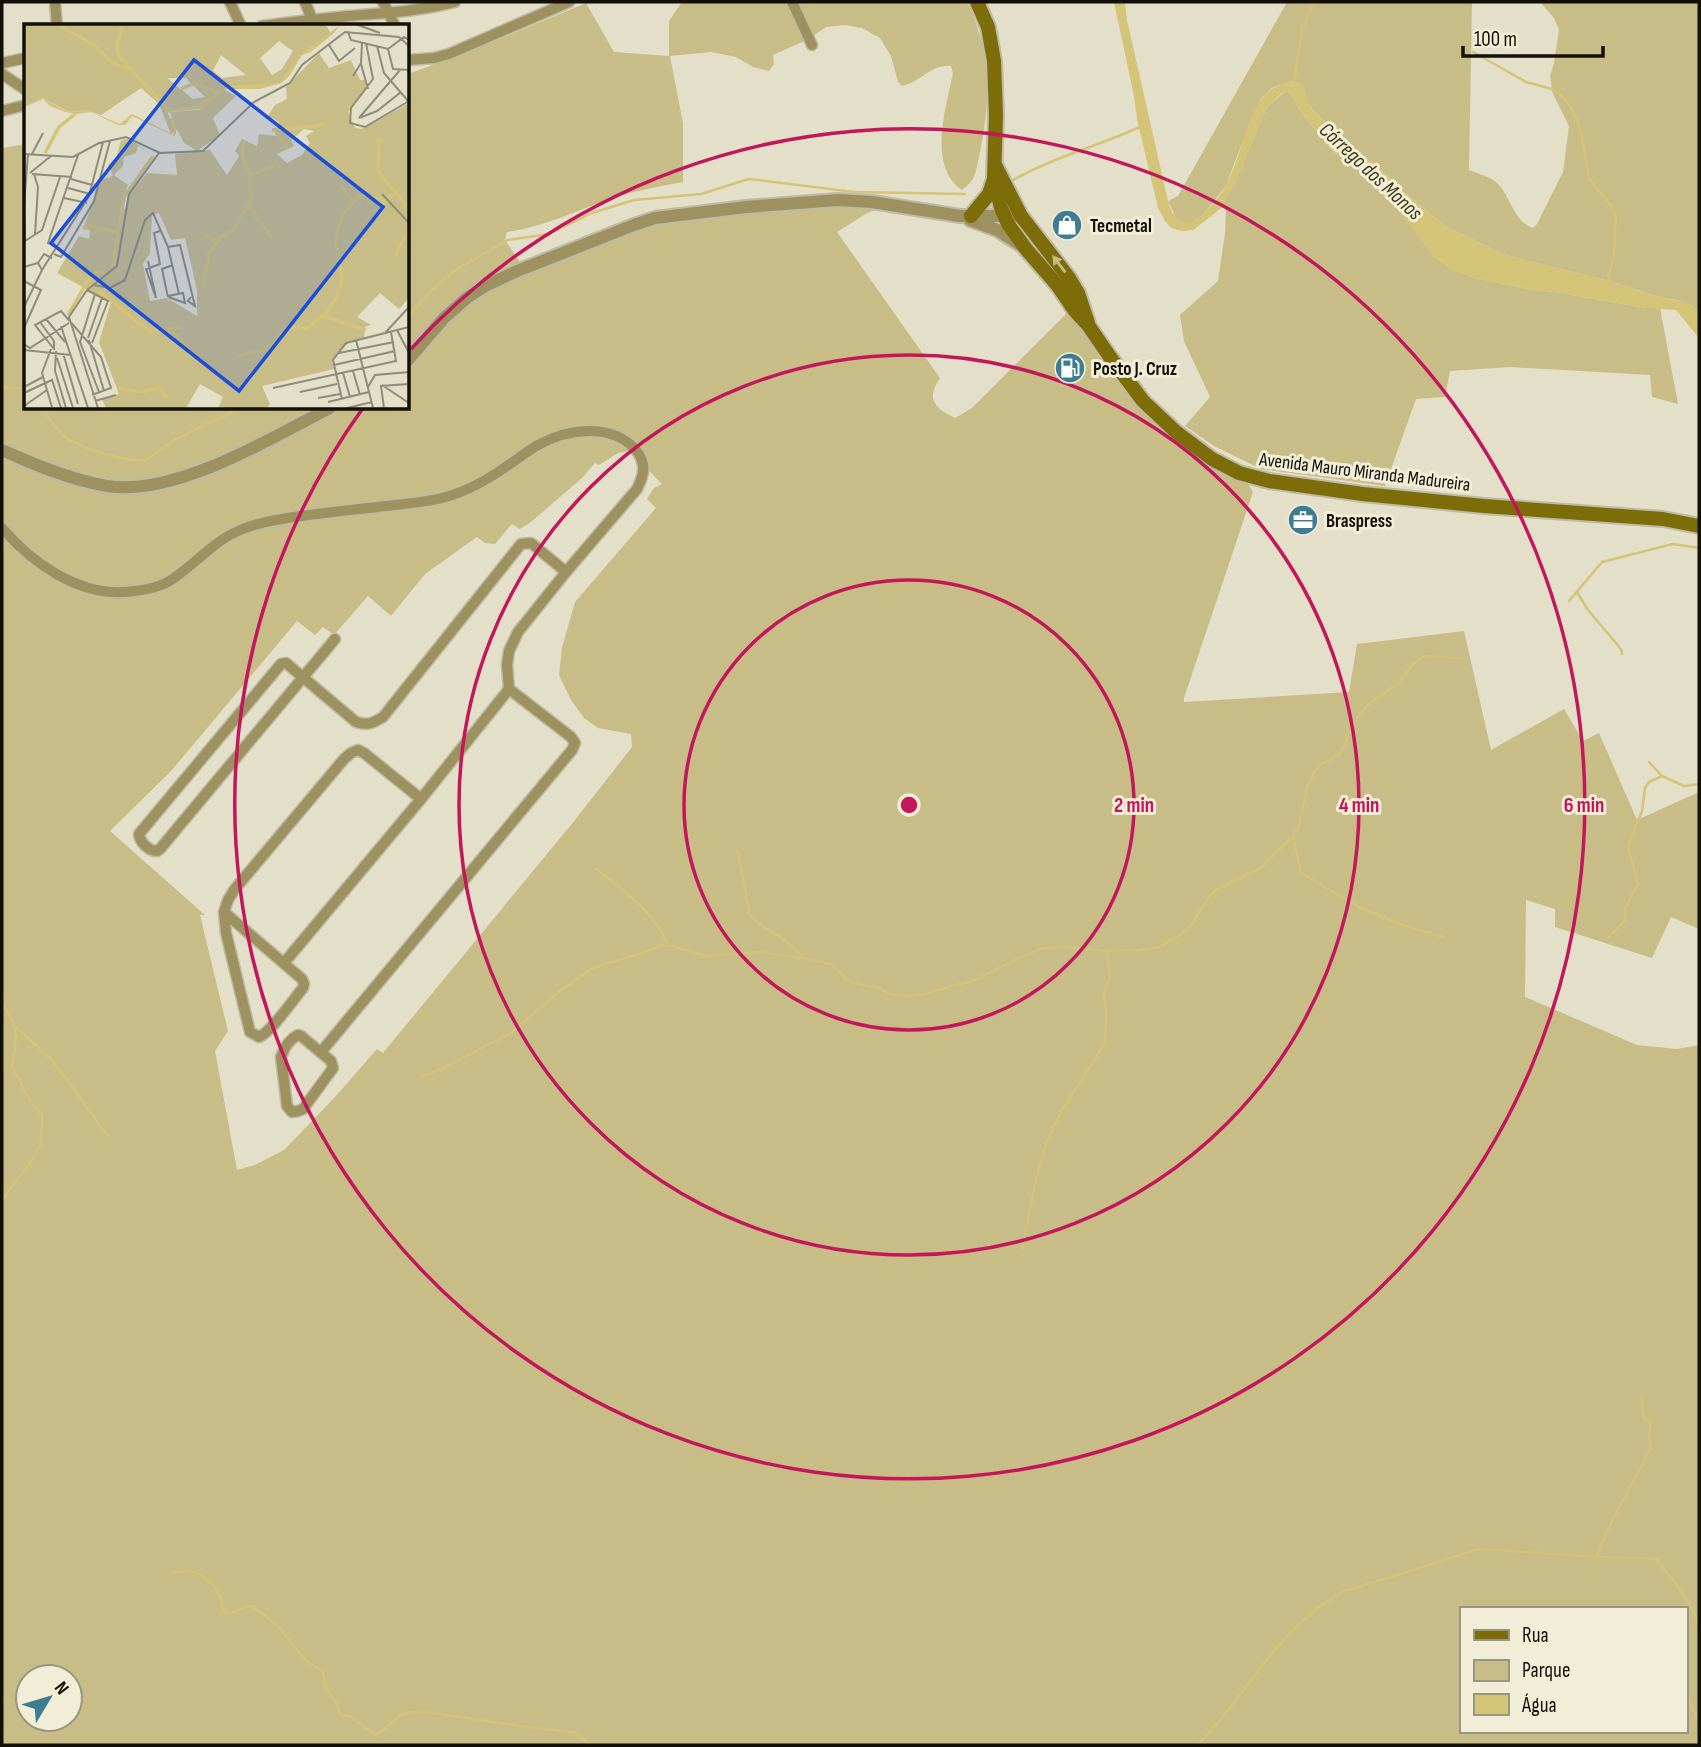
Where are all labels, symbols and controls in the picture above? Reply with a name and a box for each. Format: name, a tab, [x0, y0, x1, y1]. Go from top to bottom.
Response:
scale bar	[1463, 14, 1603, 58]
inset map	[24, 24, 410, 410]
text: 100 m	[1474, 27, 1517, 52]
water label: Córrego dos Monos	[1314, 117, 1428, 226]
shop icon: Tecmetal	[1050, 208, 1084, 242]
place label: Tecmetal	[1090, 215, 1152, 238]
one-way arrow	[1051, 256, 1066, 274]
fuel station icon: Posto J. Cruz	[1053, 351, 1087, 385]
place label: Posto J. Cruz	[1093, 358, 1177, 381]
street label: Avenida Mauro Miranda Madureira	[1257, 448, 1472, 497]
office icon: Braspress	[1286, 503, 1320, 537]
place label: Braspress	[1326, 510, 1392, 533]
centre of rings	[897, 793, 921, 817]
text: 2 min	[1114, 793, 1154, 818]
text: 4 min	[1339, 793, 1379, 818]
text: 6 min	[1564, 793, 1604, 818]
legend	[1460, 1607, 1687, 1733]
text: Rua	[1522, 1623, 1549, 1648]
text: Parque	[1522, 1658, 1570, 1683]
north arrow	[14, 1663, 84, 1733]
text: N	[49, 1677, 73, 1700]
text: Água	[1521, 1693, 1557, 1718]

